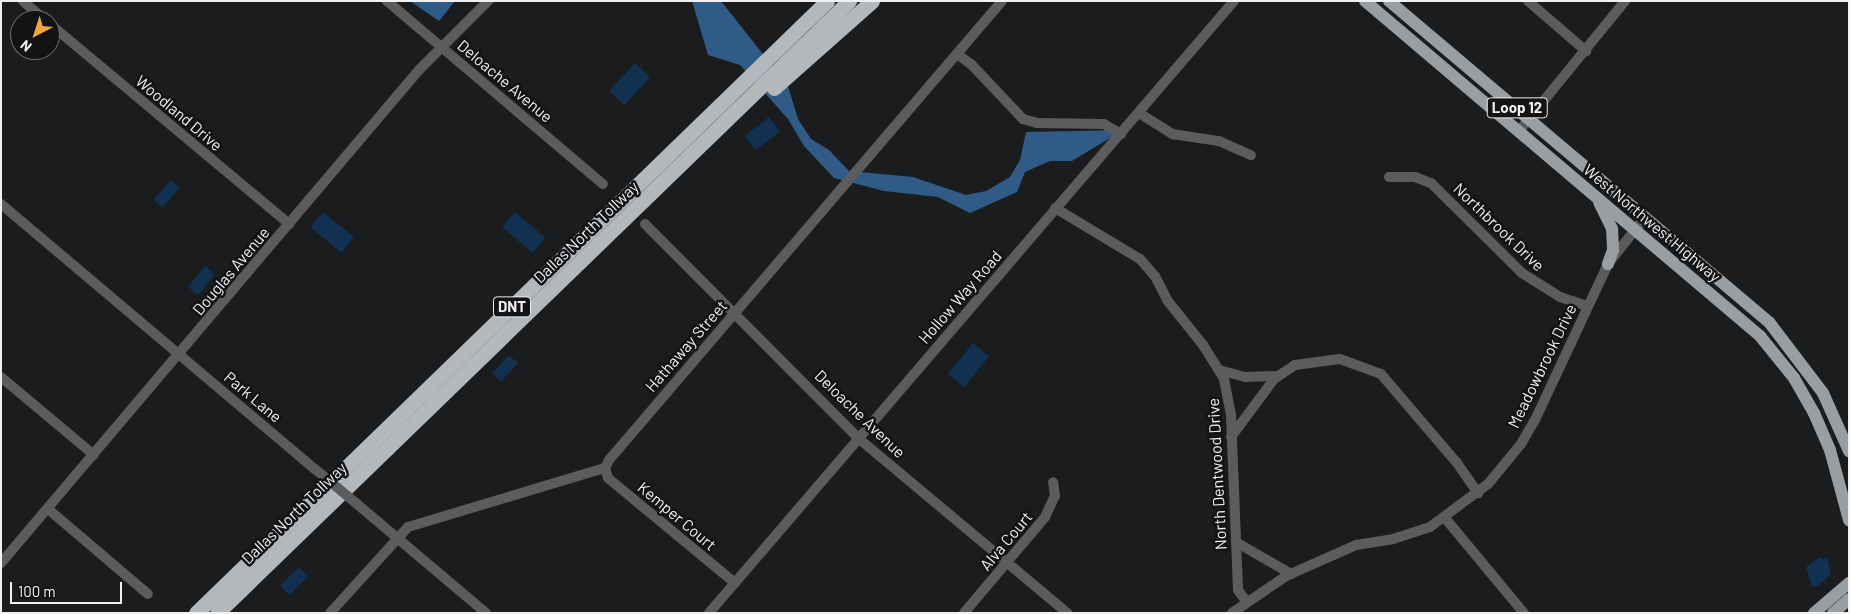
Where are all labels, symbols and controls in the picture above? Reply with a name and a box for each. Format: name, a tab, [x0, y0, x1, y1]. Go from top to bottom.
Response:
north arrow	[10, 10, 60, 60]
street label: Deloache Avenue	[453, 36, 557, 126]
text: N	[17, 37, 35, 56]
street label: Woodland Drive	[132, 71, 226, 155]
road number: Loop 12	[1486, 96, 1548, 120]
street label: West Northwest Highway	[1580, 160, 1724, 286]
street label: Dallas North Tollway	[530, 177, 642, 287]
street label: Northbrook Drive	[1450, 179, 1548, 275]
street label: Douglas Avenue	[189, 223, 273, 319]
street label: Hollow Way Road	[914, 247, 1006, 347]
road number: DNT	[492, 294, 532, 320]
street label: Hathaway Street	[641, 296, 731, 396]
street label: Meadowbrook Drive	[1504, 301, 1580, 431]
street label: Deloache Avenue	[811, 366, 909, 462]
street label: Park Lane	[220, 367, 286, 427]
street label: North Dentwood Drive	[1203, 397, 1231, 551]
street label: Dallas North Tollway	[238, 458, 350, 568]
street label: Kemper Court	[634, 478, 720, 554]
street label: Alva Court	[976, 508, 1036, 574]
scale bar	[12, 572, 125, 604]
text: 100 m	[18, 582, 56, 600]

